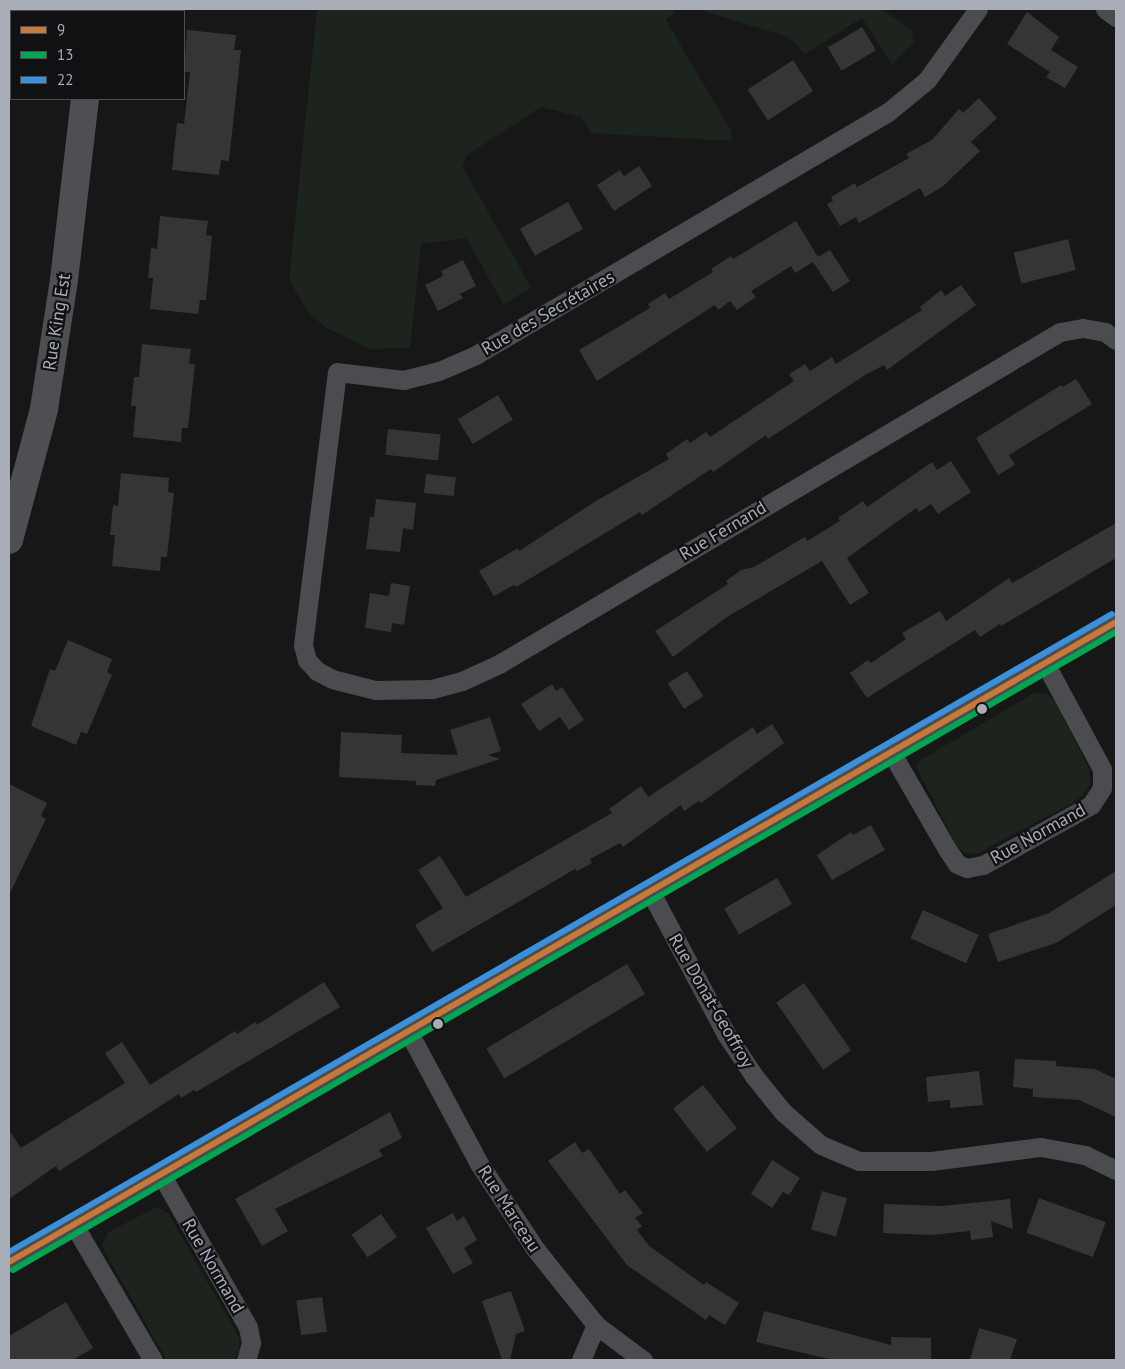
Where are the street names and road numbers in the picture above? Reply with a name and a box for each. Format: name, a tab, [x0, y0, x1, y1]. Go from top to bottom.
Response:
street label: Rue des Secrétaires	[478, 266, 618, 360]
street label: Rue King Est	[39, 272, 75, 372]
street label: Rue Fernand	[676, 497, 770, 565]
street label: Rue Normand	[987, 799, 1089, 869]
street label: Rue Donat-Geoffroy	[664, 930, 758, 1072]
street label: Rue Marceau	[473, 1162, 545, 1256]
street label: Rue Normand	[177, 1215, 249, 1317]

